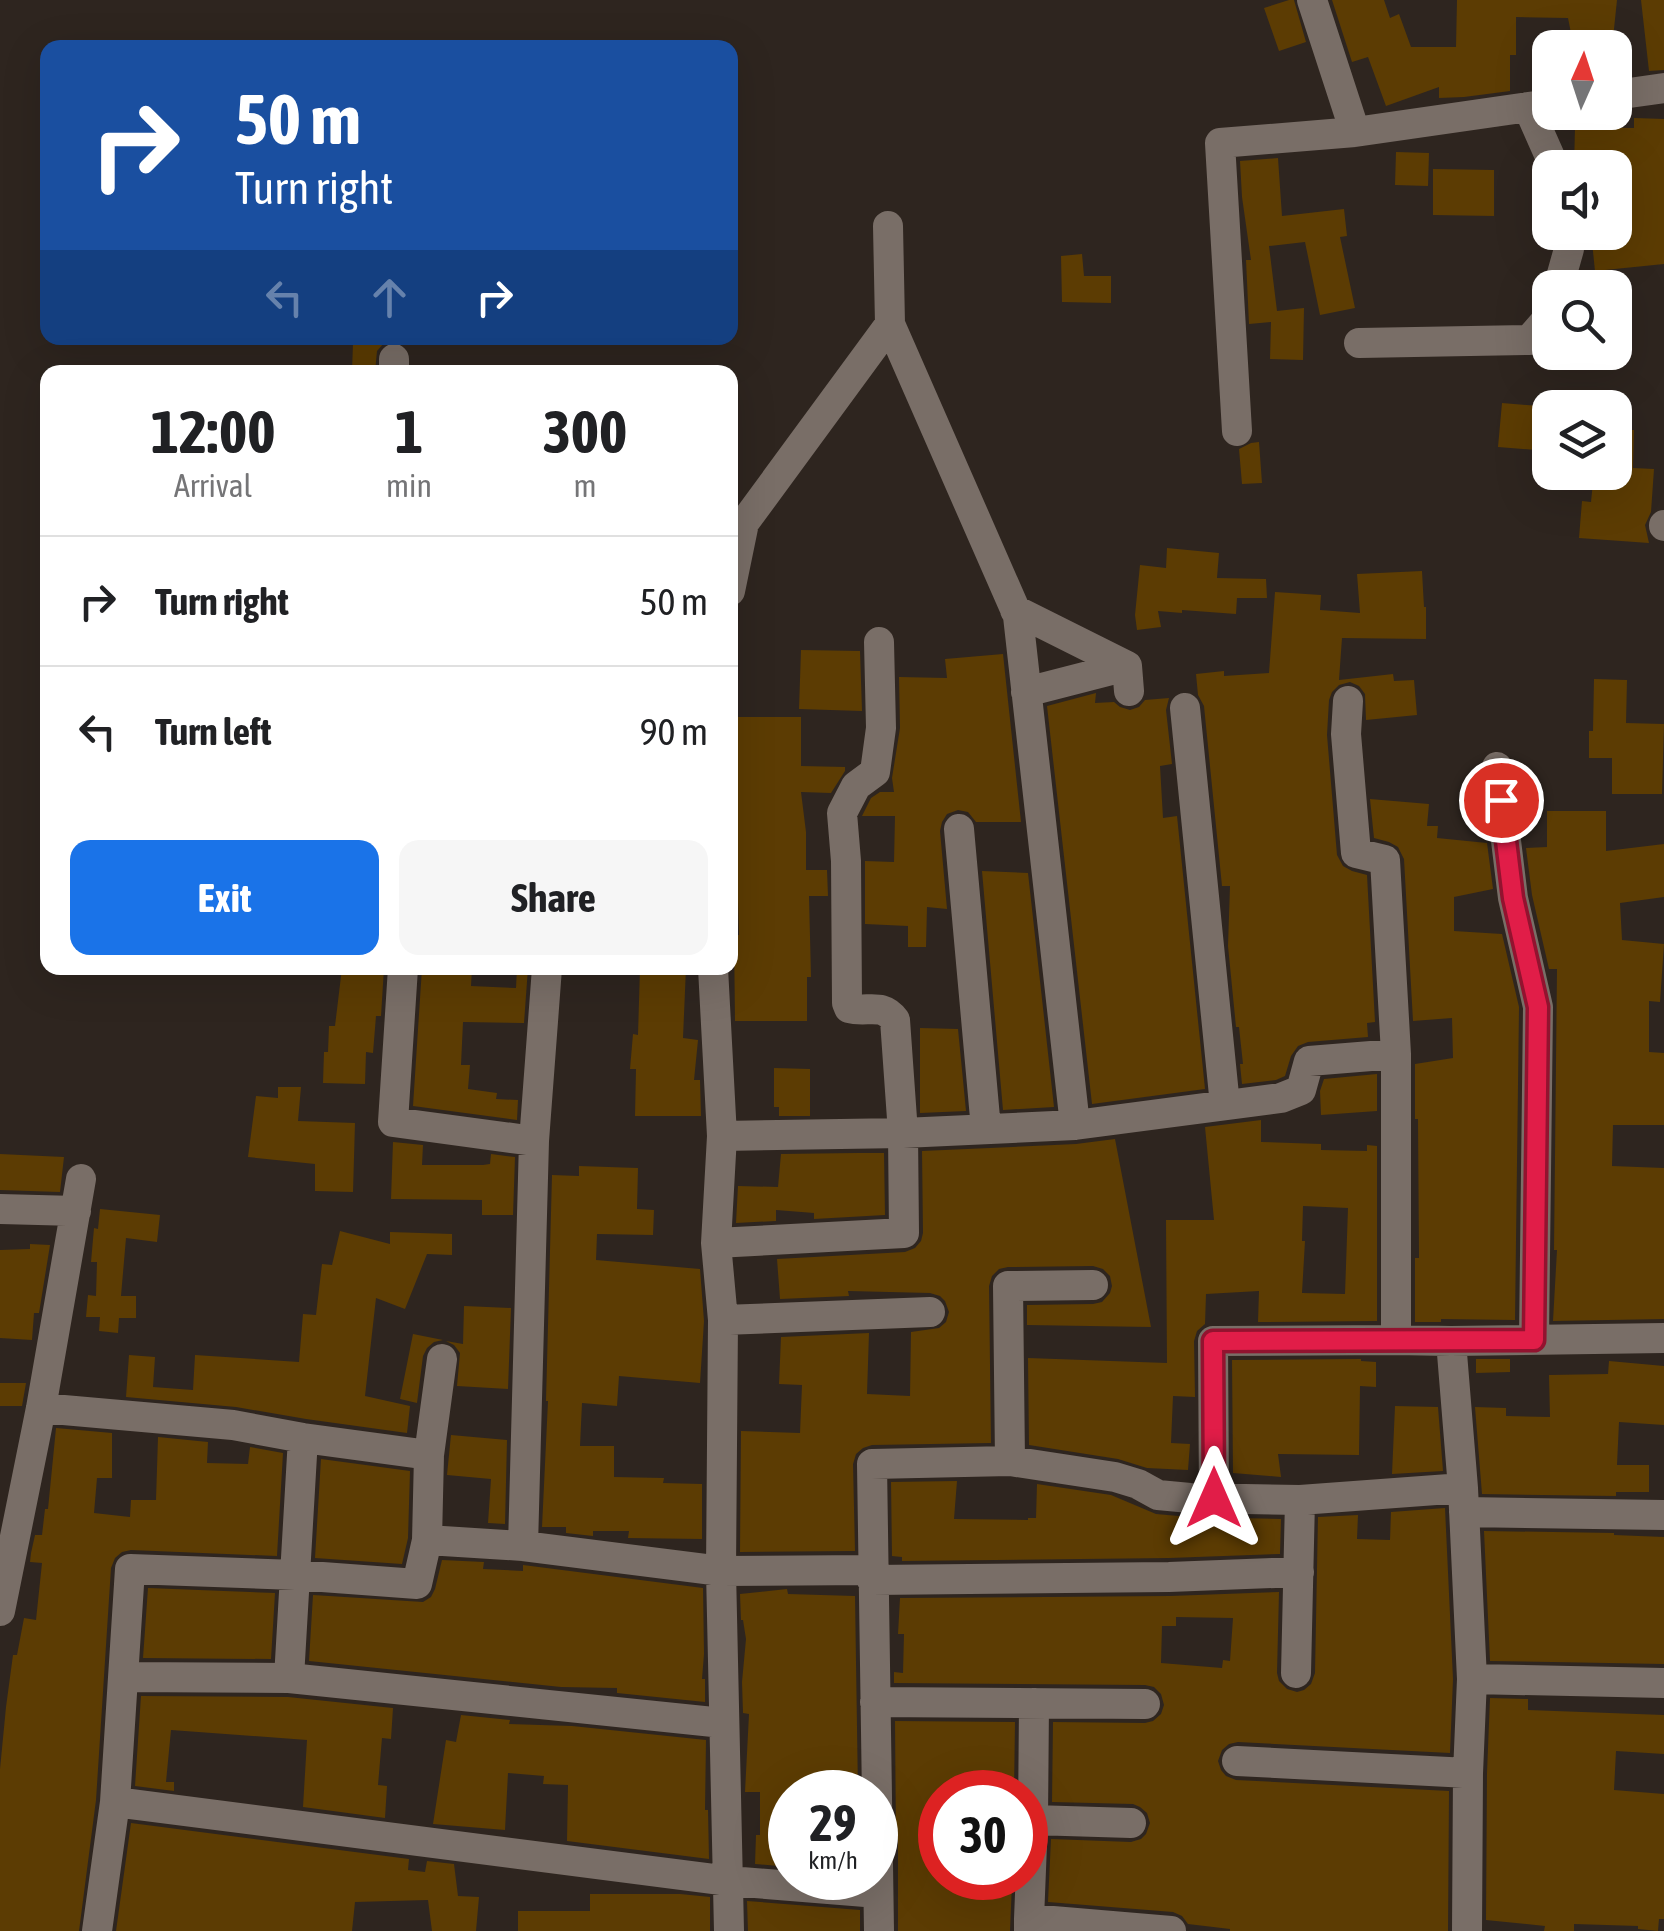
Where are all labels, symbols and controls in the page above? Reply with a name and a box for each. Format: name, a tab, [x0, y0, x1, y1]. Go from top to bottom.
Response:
north arrow	[1532, 30, 1632, 130]
map controls	[1532, 30, 1632, 490]
text: 50 m	[235, 79, 361, 159]
icon: right	[70, 80, 200, 210]
button: sound	[1532, 150, 1632, 250]
text: Turn right	[235, 162, 393, 214]
icon: left	[257, 270, 312, 325]
icon: ahead	[362, 270, 417, 325]
icon: right	[467, 270, 522, 325]
button: search	[1532, 270, 1632, 370]
button: layers	[1532, 390, 1632, 490]
text: 12:00	[151, 397, 275, 466]
text: 1	[395, 397, 423, 466]
text: 300	[543, 397, 627, 466]
text: Arrival	[174, 467, 252, 504]
text: min	[386, 467, 432, 504]
text: m	[573, 467, 597, 504]
icon: right	[70, 574, 125, 629]
text: Turn right	[155, 580, 289, 623]
text: 50 m	[640, 580, 708, 623]
icon: left	[70, 704, 125, 759]
text: Turn left	[155, 710, 271, 753]
text: 90 m	[640, 710, 708, 753]
pin	[1459, 758, 1544, 843]
icon: arrive	[1474, 773, 1529, 828]
button: Exit	[70, 840, 379, 955]
button: Share	[399, 840, 708, 955]
position arrow	[1162, 1446, 1266, 1550]
speed limit sign: 30	[918, 1770, 1048, 1900]
text: 29	[809, 1794, 856, 1852]
text: km/h	[808, 1846, 858, 1874]

